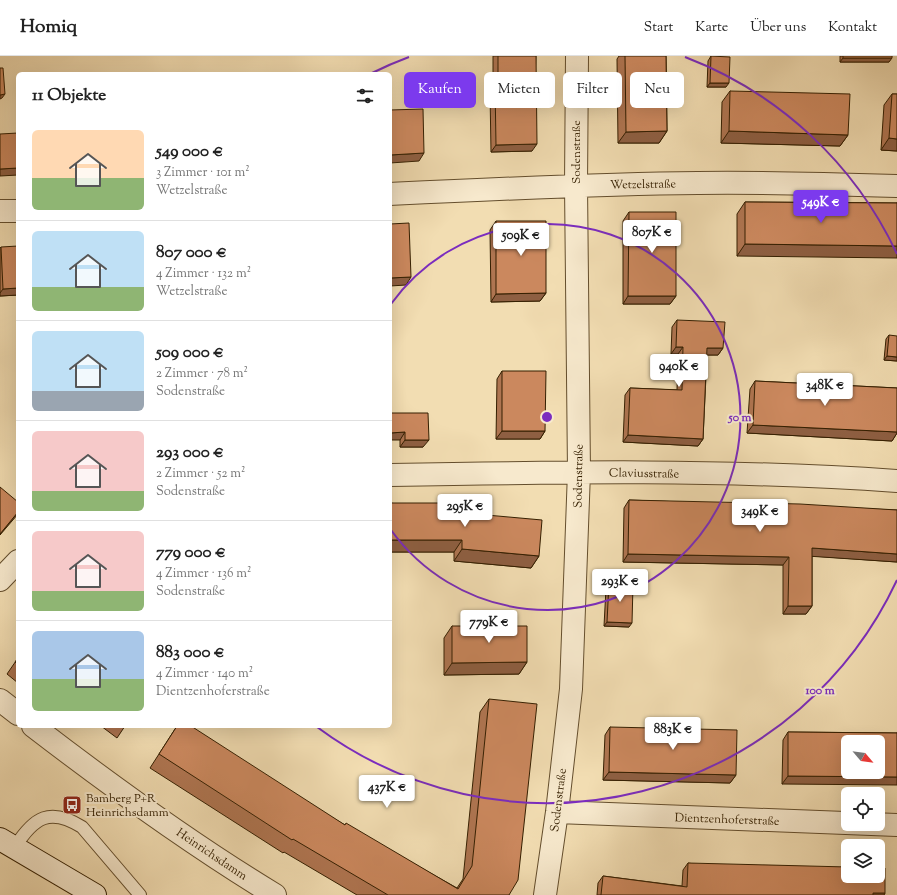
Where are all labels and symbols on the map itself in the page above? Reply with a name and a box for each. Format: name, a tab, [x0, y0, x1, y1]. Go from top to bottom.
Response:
street label: Sodenstraße	[568, 120, 586, 184]
street label: Wetzelstraße	[610, 175, 677, 195]
pin: 549K €	[788, 190, 854, 224]
pin: 807K €	[619, 220, 685, 254]
pin: 509K €	[488, 223, 554, 257]
pin: 940K €	[646, 354, 712, 388]
pin: 348K €	[792, 373, 858, 407]
text: 50 m	[728, 409, 752, 427]
centre of rings	[540, 410, 554, 424]
street label: Sodenstraße	[569, 444, 589, 508]
street label: Claviusstraße	[609, 464, 680, 484]
pin: 295K €	[432, 494, 498, 528]
pin: 349K €	[727, 499, 793, 533]
pin: 293K €	[587, 569, 653, 603]
pin: 779K €	[456, 610, 522, 644]
text: 100 m	[804, 682, 835, 700]
pin: 883K €	[640, 717, 706, 751]
north arrow	[841, 735, 885, 779]
street label: Sodenstraße	[546, 767, 572, 833]
pin: 437K €	[354, 775, 420, 809]
place label: Bamberg P+R Heinrichsdamm	[86, 790, 169, 822]
bus stop icon: Bamberg P+R Heinrichsdamm	[61, 794, 83, 816]
street label: Dientzenhoferstraße	[674, 809, 780, 831]
street label: Heinrichsdamm	[172, 824, 251, 885]

